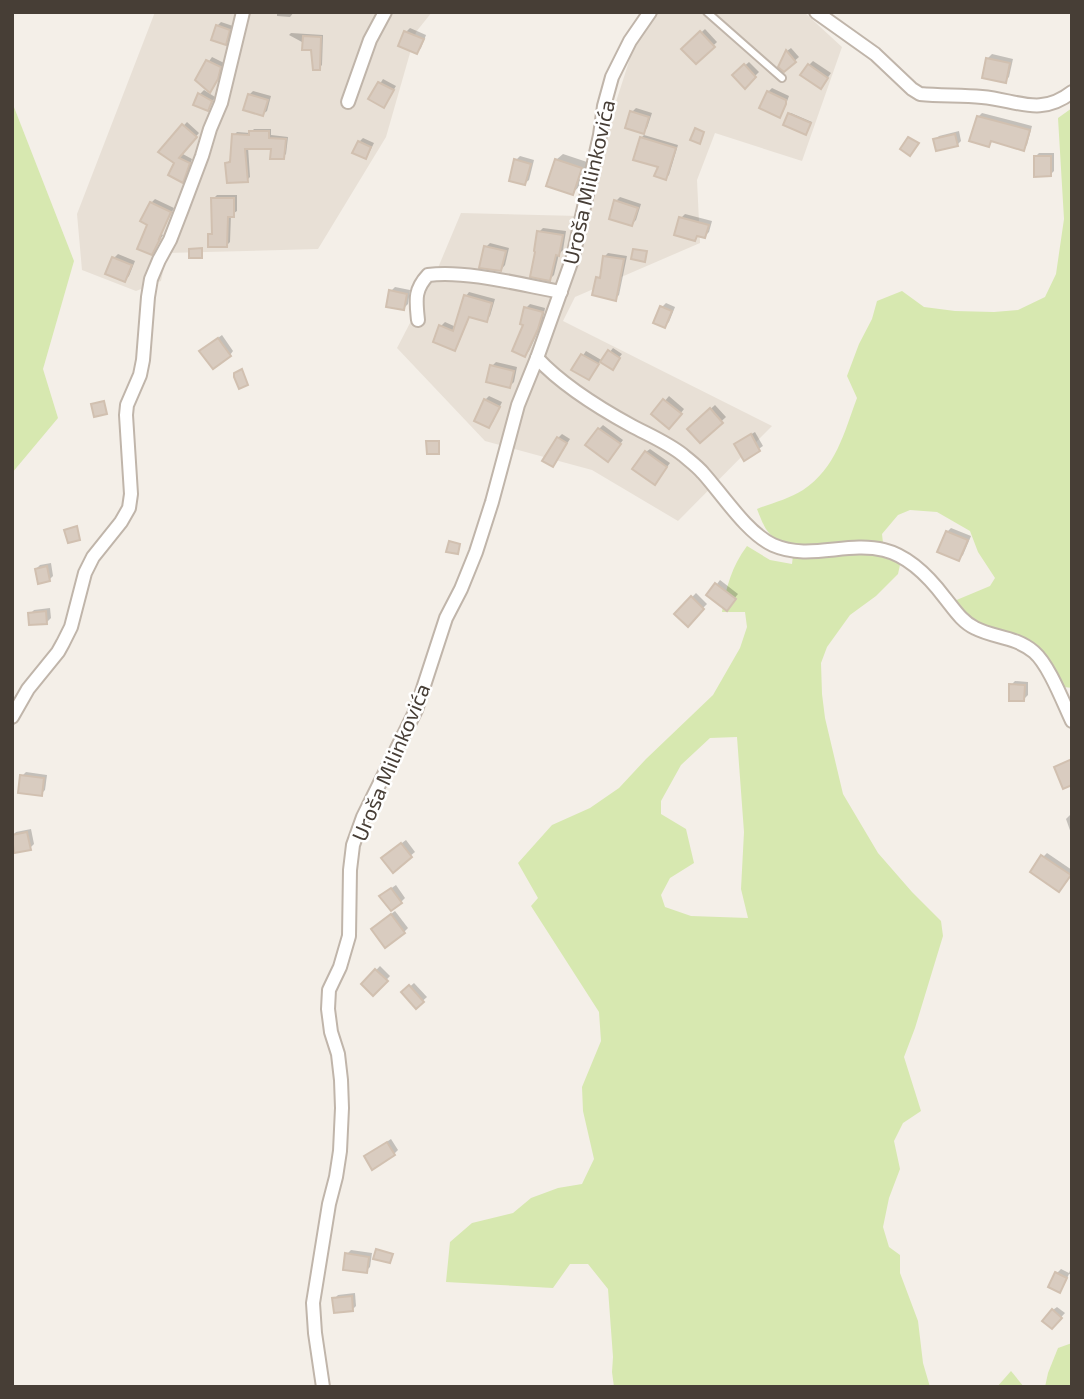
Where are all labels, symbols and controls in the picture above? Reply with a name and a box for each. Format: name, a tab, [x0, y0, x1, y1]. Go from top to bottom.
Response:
street label: Uroša Milinkovića	[557, 97, 619, 267]
street label: Uroša Milinkovića	[346, 680, 434, 844]

